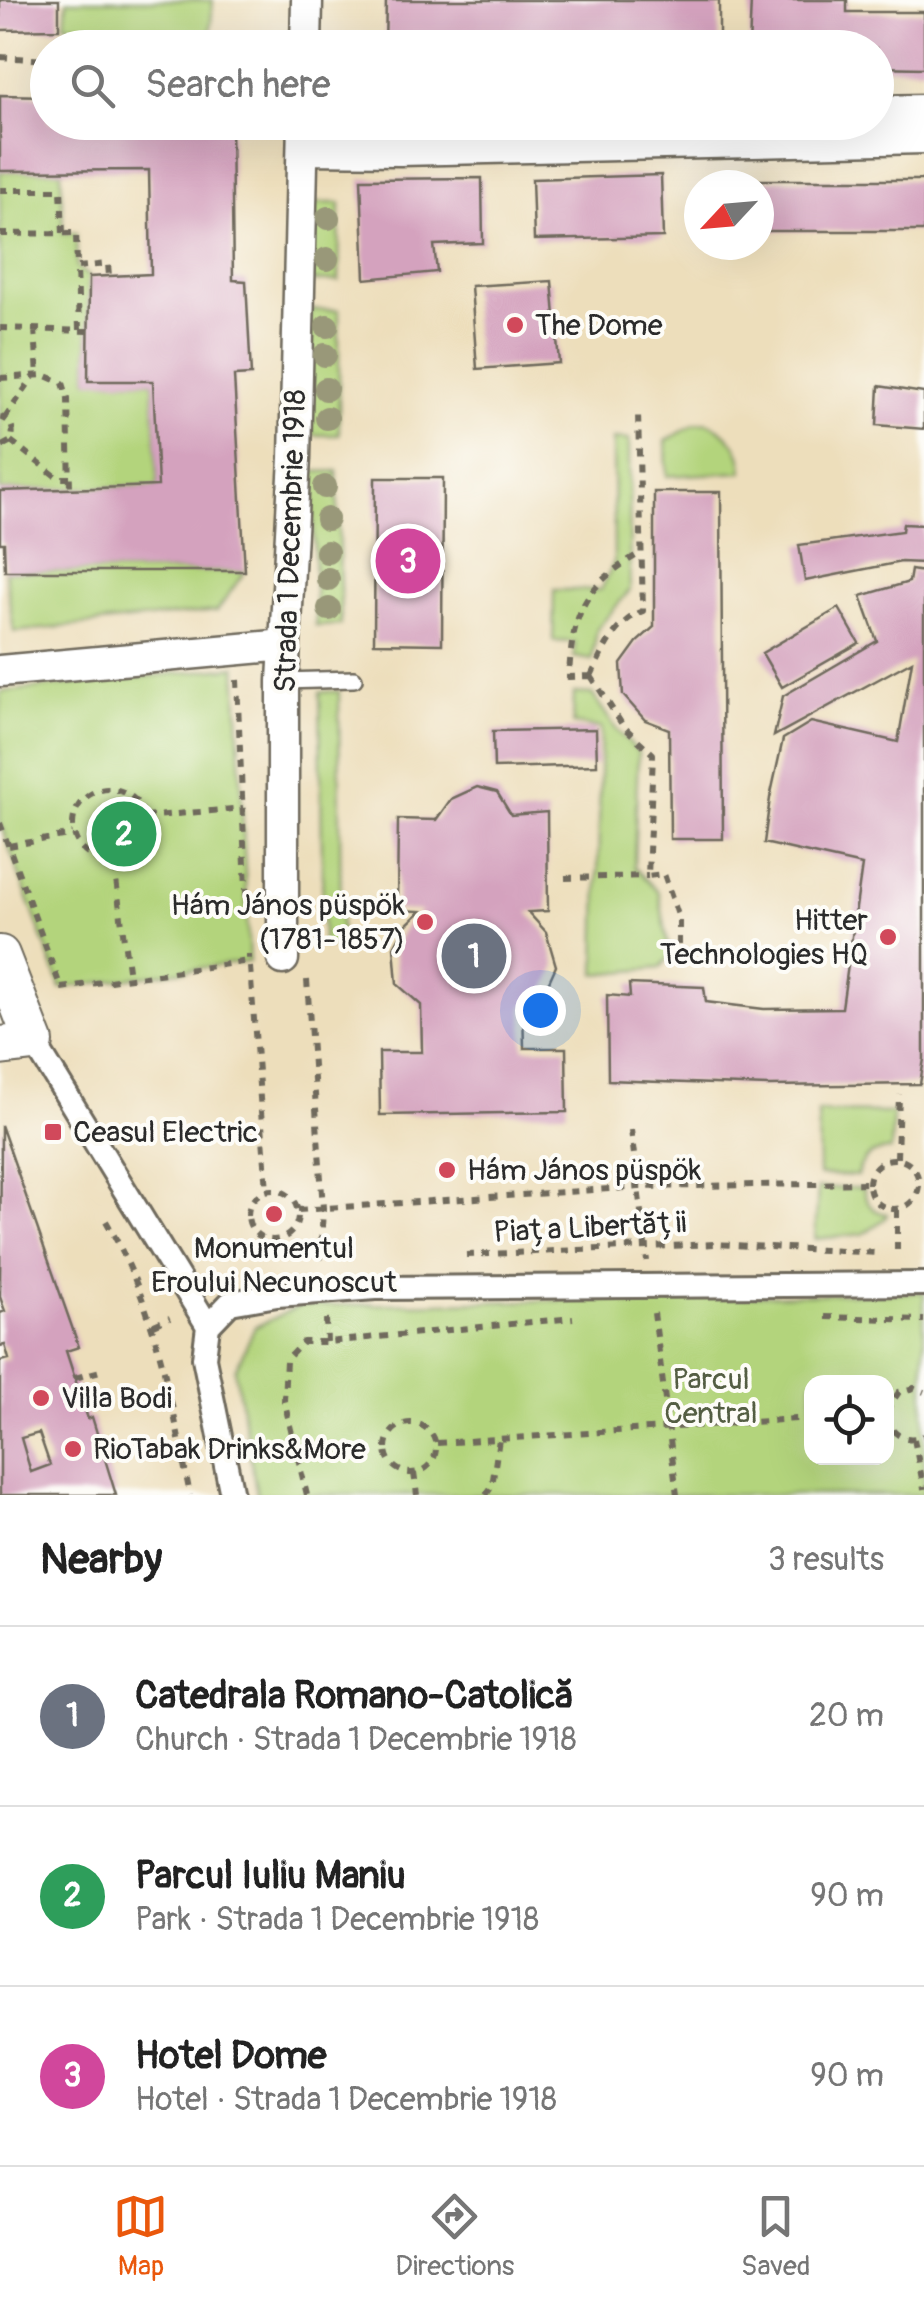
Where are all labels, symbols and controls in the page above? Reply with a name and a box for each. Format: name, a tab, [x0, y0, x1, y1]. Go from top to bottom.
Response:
search box	[30, 30, 894, 140]
icon: search	[65, 58, 120, 113]
text: Search here	[145, 61, 331, 109]
north arrow	[684, 170, 774, 260]
place label: The Dome	[535, 307, 663, 344]
marker: The Dome	[504, 314, 526, 336]
street label: Strada 1 Decembrie 1918	[267, 389, 314, 693]
pin: 3	[376, 524, 440, 598]
pin: 2	[92, 796, 156, 872]
place label: Hám János püspök (1781-1857)	[171, 887, 405, 958]
place label: Hitter Technologies HQ	[660, 902, 868, 973]
marker: Hám János püspök (1781-1857)	[414, 911, 436, 933]
pin: 1	[442, 918, 506, 994]
marker: Hitter Technologies HQ	[877, 926, 899, 948]
your location	[515, 985, 566, 1036]
place label: Ceasul Electric	[73, 1114, 258, 1151]
marker: Ceasul Electric	[42, 1121, 64, 1143]
place label: Hám János püspök	[467, 1152, 702, 1189]
marker: Hám János püspök	[436, 1159, 458, 1181]
marker: Monumentul Eroului Necunoscut	[263, 1203, 285, 1225]
street label: Piața Libertății	[493, 1204, 687, 1251]
place label: Monumentul Eroului Necunoscut	[151, 1230, 398, 1301]
park label: Parcul Central	[664, 1361, 758, 1432]
map controls	[804, 1375, 894, 1465]
button: locate	[804, 1375, 894, 1465]
place label: Villa Bodi	[61, 1380, 172, 1417]
marker: Villa Bodi	[30, 1387, 52, 1409]
place label: RioTabak Drinks&More	[93, 1431, 366, 1468]
marker: RioTabak Drinks&More	[62, 1438, 84, 1460]
text: Nearby	[40, 1534, 162, 1586]
text: 3 results	[768, 1540, 884, 1580]
text: Catedrala Romano-Catolică	[135, 1672, 575, 1720]
text: 1	[66, 1696, 79, 1736]
text: 20 m	[809, 1696, 884, 1736]
text: Church · Strada 1 Decembrie 1918	[135, 1720, 577, 1760]
text: Parcul Iuliu Maniu	[135, 1852, 406, 1900]
text: 2	[64, 1876, 81, 1916]
text: 90 m	[810, 1876, 884, 1916]
text: Park · Strada 1 Decembrie 1918	[135, 1900, 539, 1940]
text: Hotel Dome	[135, 2032, 326, 2080]
text: 3	[64, 2056, 81, 2096]
text: 90 m	[810, 2056, 884, 2096]
text: Hotel · Strada 1 Decembrie 1918	[135, 2080, 557, 2120]
tab: Map	[113, 2189, 168, 2284]
tab: Directions	[395, 2189, 514, 2284]
tab: Saved	[741, 2189, 811, 2284]

